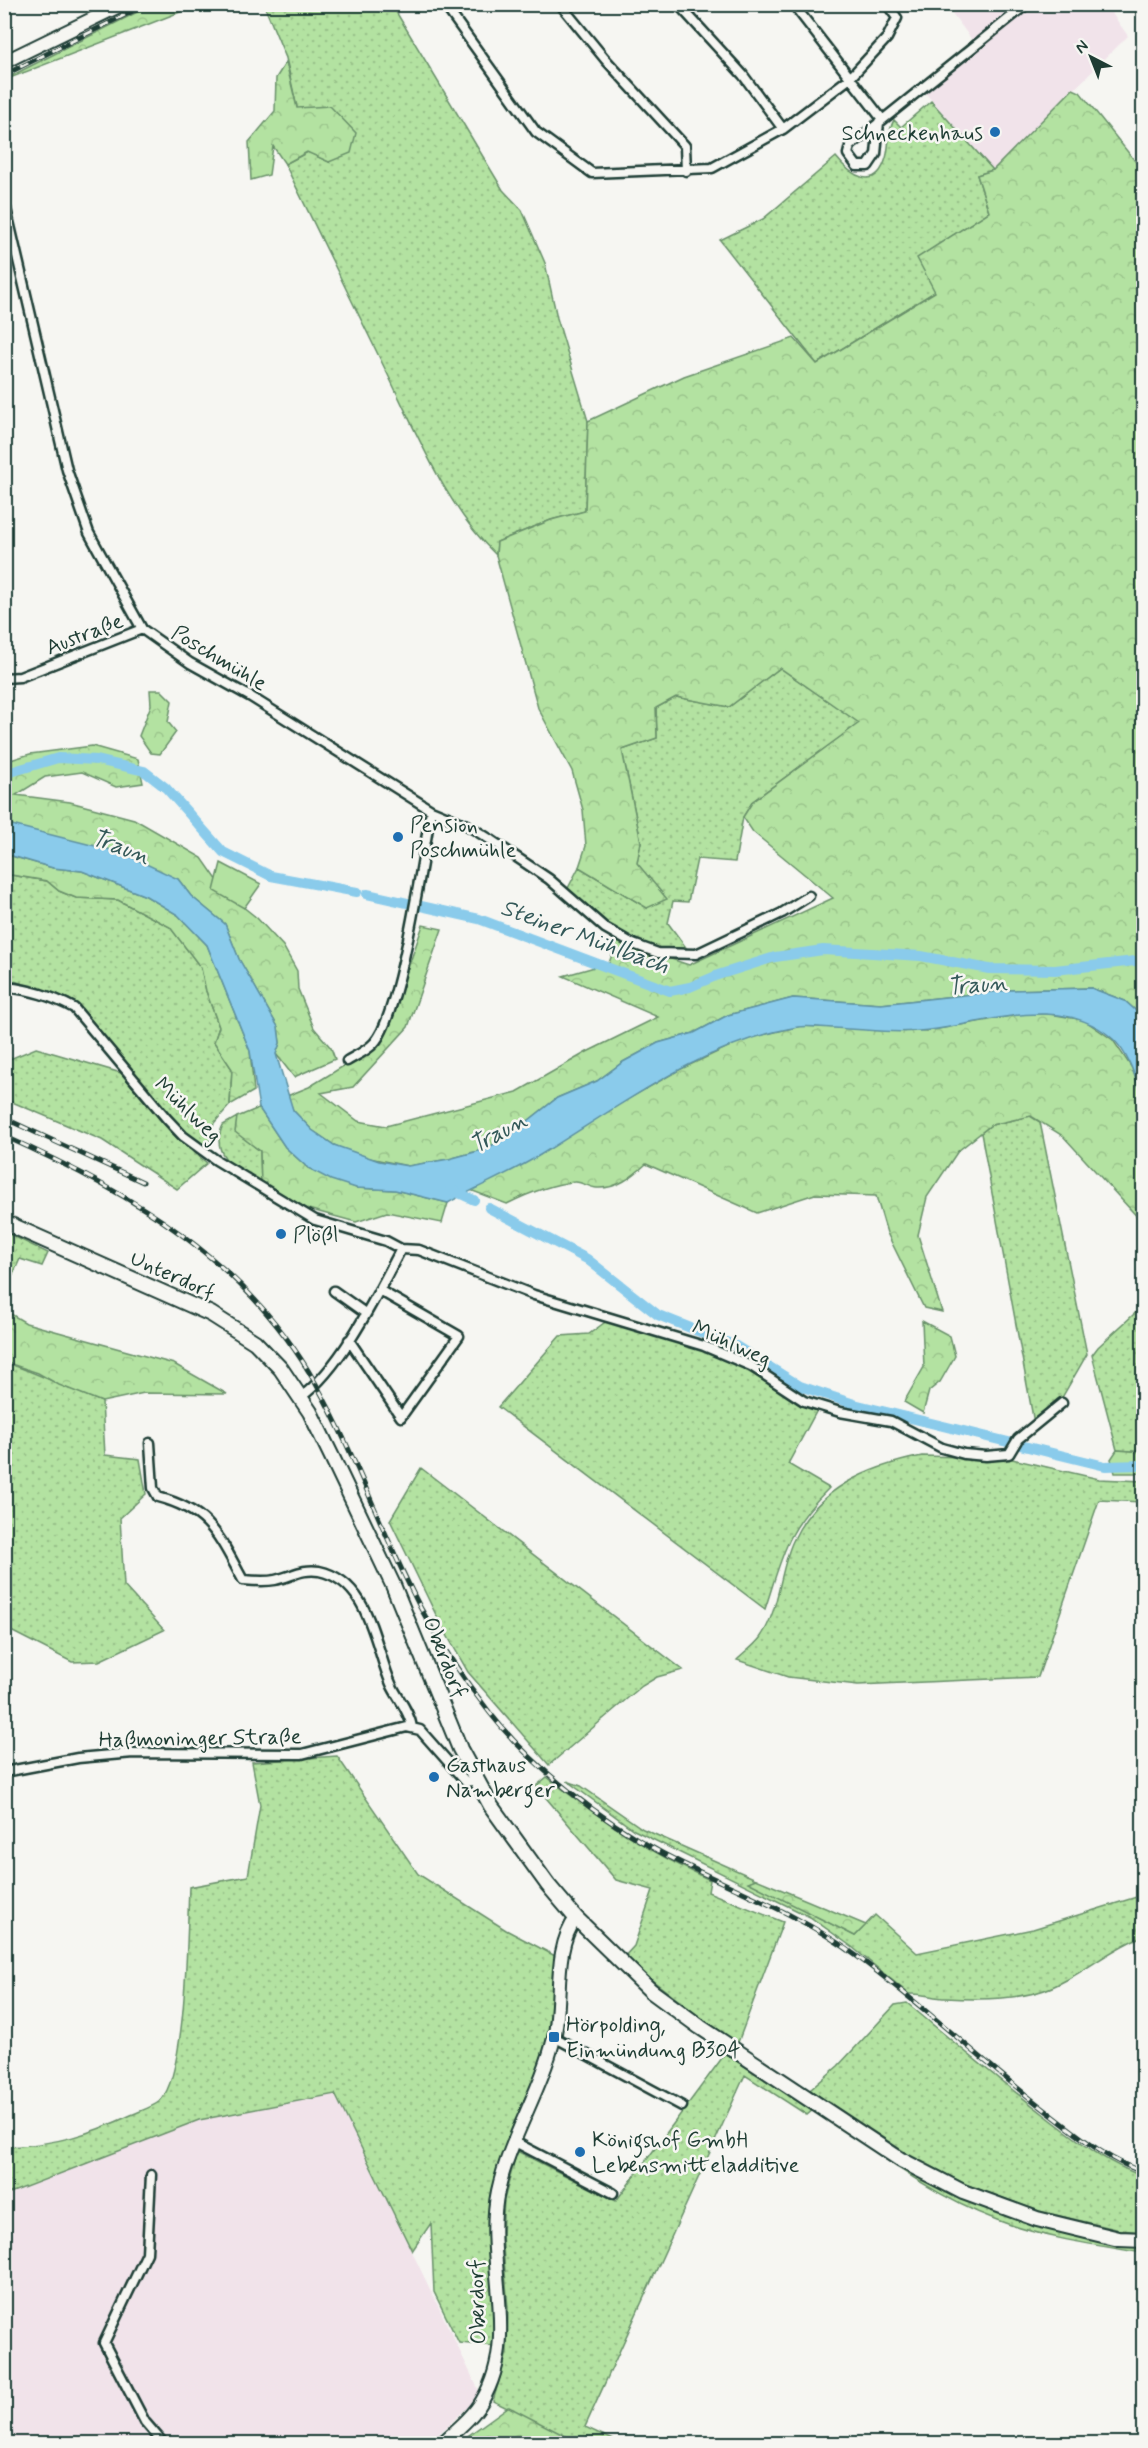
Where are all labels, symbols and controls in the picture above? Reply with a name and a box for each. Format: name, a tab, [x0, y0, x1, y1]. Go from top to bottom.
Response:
north arrow	[1061, 27, 1121, 87]
text: N	[1071, 36, 1093, 58]
place label: Schneckenhaus	[842, 120, 983, 148]
marker: Schneckenhaus	[988, 125, 1002, 139]
street label: Austraße	[42, 607, 128, 662]
street label: Poschmühle	[166, 619, 272, 698]
place label: Pension Poschmühle	[410, 812, 516, 865]
water label: Traun	[87, 822, 154, 872]
marker: Pension Poschmühle	[391, 830, 405, 844]
water label: Steiner Mühlbach	[496, 893, 673, 982]
water label: Traun	[946, 967, 1009, 1004]
street label: Mühlweg	[147, 1071, 227, 1150]
water label: Traun	[465, 1105, 533, 1162]
place label: Plößl	[293, 1222, 338, 1250]
marker: Plößl	[274, 1227, 288, 1241]
street label: Unterdorf	[126, 1245, 219, 1307]
street label: Mühlweg	[687, 1314, 775, 1375]
street label: Oberdorf	[415, 1613, 473, 1702]
street label: Haßmoninger Straße	[98, 1723, 302, 1756]
place label: Gasthaus Namberger	[446, 1752, 556, 1808]
marker: Gasthaus Namberger	[427, 1770, 441, 1784]
place label: Hörpolding, Einmündung B304	[566, 2012, 741, 2066]
marker: Hörpolding, Einmündung B304	[547, 2030, 561, 2044]
place label: Königshof GmbH Lebensmitteladditive	[592, 2127, 800, 2180]
marker: Königshof GmbH Lebensmitteladditive	[573, 2145, 587, 2159]
street label: Oberdorf	[463, 2259, 493, 2345]

